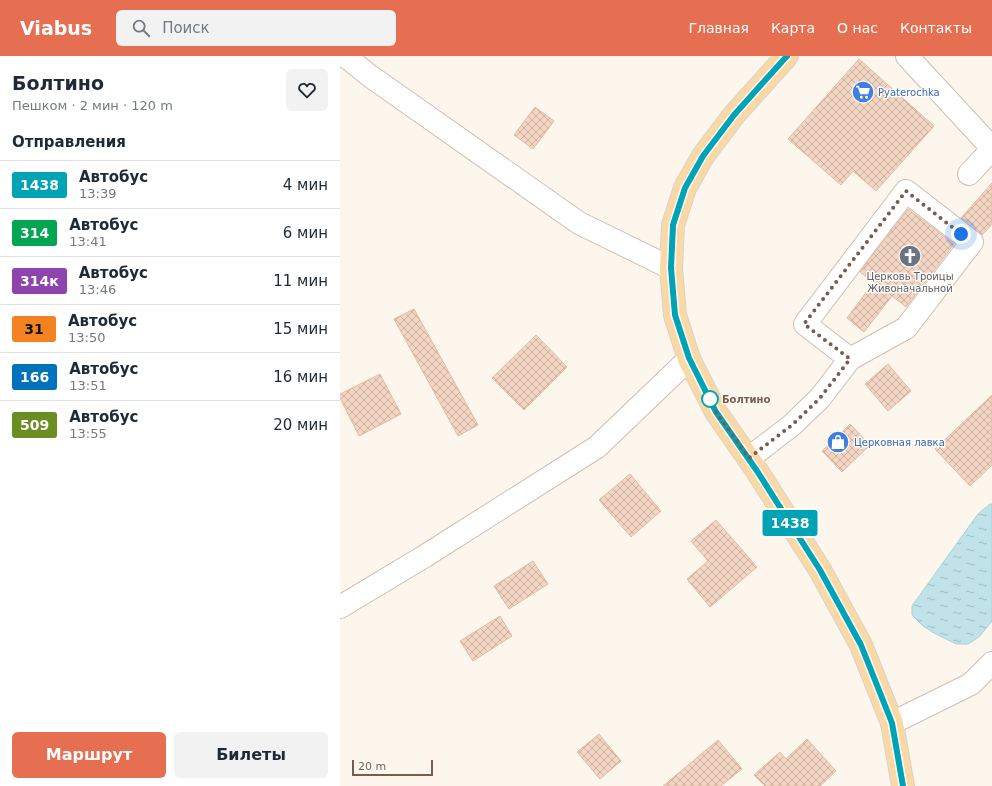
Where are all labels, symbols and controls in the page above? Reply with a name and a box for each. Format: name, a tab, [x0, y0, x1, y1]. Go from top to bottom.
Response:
search box	[116, 10, 396, 46]
text: Viabus	[20, 17, 92, 39]
icon: search	[130, 17, 152, 39]
text: Поиск	[162, 19, 210, 37]
text: Главная	[688, 20, 749, 36]
text: Карта	[771, 20, 815, 36]
text: О нас	[837, 20, 878, 36]
text: Контакты	[900, 20, 972, 36]
button: heart	[286, 69, 328, 111]
text: Болтино	[12, 72, 104, 94]
supermarket icon: Pyaterochka	[850, 79, 876, 105]
place label: Pyaterochka	[878, 87, 940, 98]
text: Пешком · 2 мин · 120 m	[12, 98, 173, 113]
text: Отправления	[12, 133, 126, 151]
text: Автобус	[79, 168, 148, 186]
text: 4 мин	[283, 176, 328, 194]
text: 1438	[20, 177, 59, 193]
text: 13:39	[79, 186, 116, 201]
text: Автобус	[69, 216, 138, 234]
text: 6 мин	[283, 224, 328, 242]
your location	[951, 224, 971, 244]
text: 314	[20, 225, 49, 241]
text: 13:41	[69, 234, 107, 249]
church icon: Церковь Троицы Живоначальной	[897, 243, 923, 269]
text: Автобус	[79, 264, 148, 282]
place label: Церковь Троицы Живоначальной	[866, 271, 954, 294]
text: 11 мин	[273, 272, 328, 290]
text: 314к	[20, 273, 59, 289]
text: 13:46	[79, 282, 116, 297]
text: Автобус	[68, 312, 137, 330]
text: 15 мин	[273, 320, 328, 338]
text: 31	[24, 321, 44, 337]
text: 13:50	[68, 330, 105, 345]
text: Автобус	[69, 360, 138, 378]
text: 16 мин	[273, 368, 328, 386]
text: 166	[20, 369, 49, 385]
text: 13:51	[69, 378, 107, 393]
marker: Болтино	[701, 390, 719, 408]
place label: Болтино	[722, 394, 771, 405]
text: Автобус	[69, 408, 138, 426]
text: 20 мин	[273, 416, 328, 434]
text: 509	[20, 417, 49, 433]
text: 13:55	[69, 426, 107, 441]
shop icon: Церковная лавка	[825, 429, 851, 455]
place label: Церковная лавка	[854, 437, 945, 448]
line badge: 1438	[762, 510, 818, 536]
text: 1438	[771, 515, 809, 531]
button: Маршрут	[12, 732, 166, 778]
button: Билеты	[174, 732, 328, 778]
scale bar	[352, 758, 433, 777]
text: 20 m	[358, 760, 386, 773]

